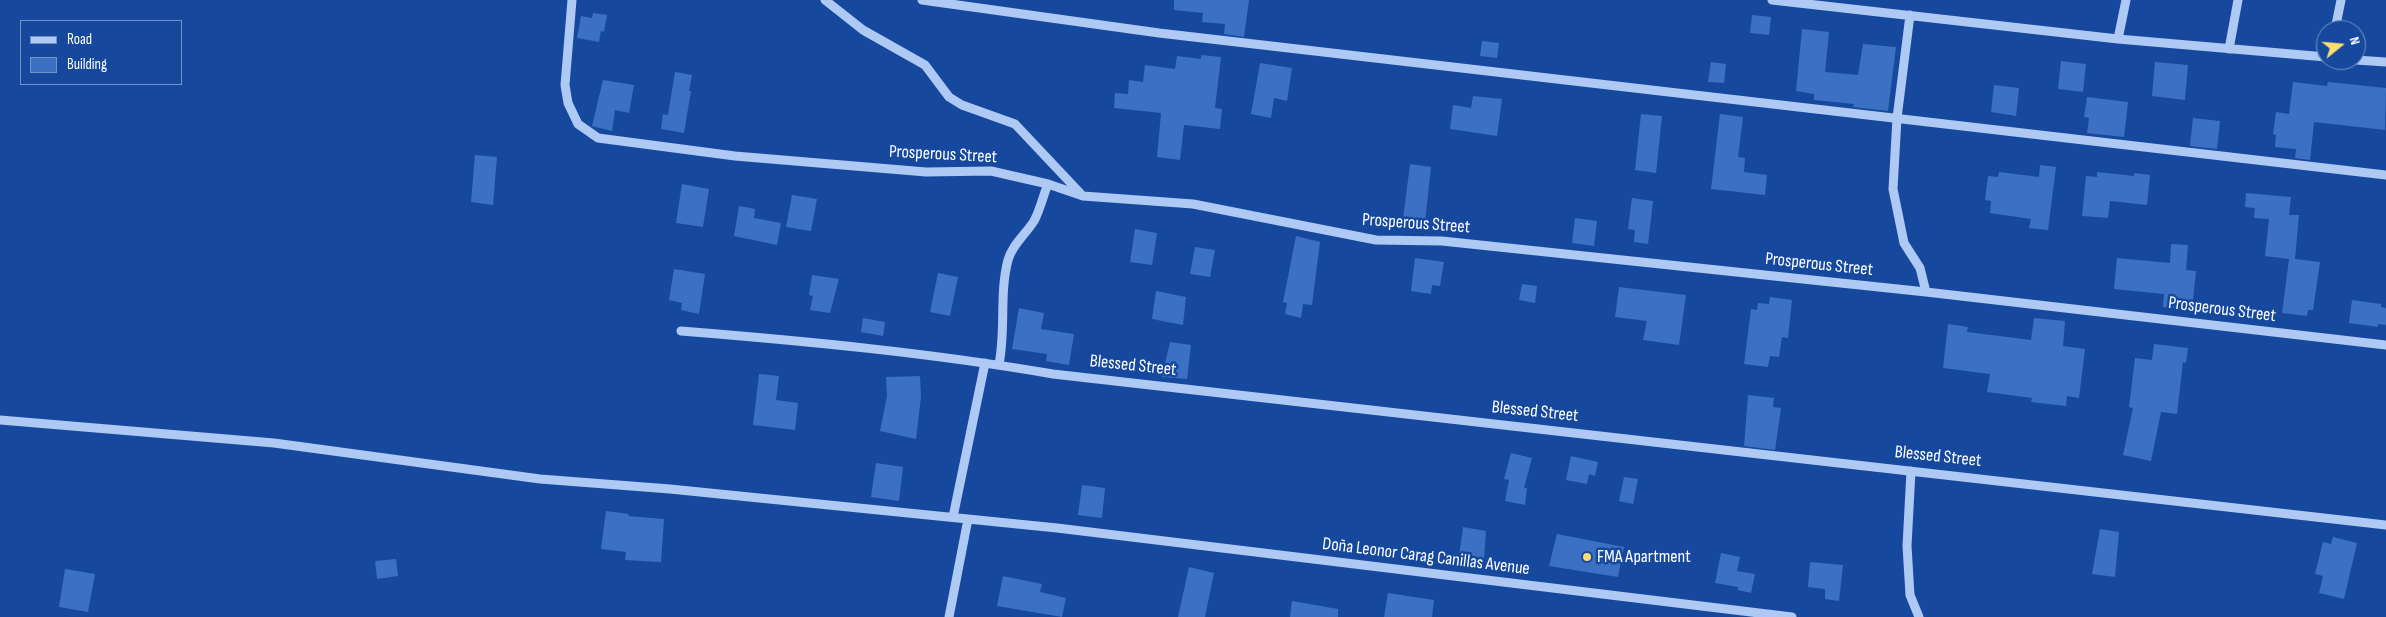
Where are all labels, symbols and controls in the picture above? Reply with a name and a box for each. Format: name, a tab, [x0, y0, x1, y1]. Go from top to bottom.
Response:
legend	[20, 20, 182, 85]
north arrow	[2316, 20, 2366, 70]
text: Road	[67, 30, 92, 49]
text: N	[2346, 35, 2364, 47]
text: Building	[67, 55, 107, 74]
street label: Prosperous Street	[888, 141, 998, 169]
street label: Prosperous Street	[1361, 209, 1471, 239]
street label: Prosperous Street	[1764, 249, 1874, 281]
street label: Prosperous Street	[2167, 293, 2277, 327]
street label: Blessed Street	[1089, 351, 1177, 381]
street label: Blessed Street	[1491, 397, 1579, 427]
street label: Blessed Street	[1894, 442, 1982, 472]
street label: Doña Leonor Carag Canillas Avenue	[1321, 534, 1531, 580]
place label: FMA Apartment	[1597, 546, 1691, 568]
marker: FMA Apartment	[1581, 551, 1593, 563]

